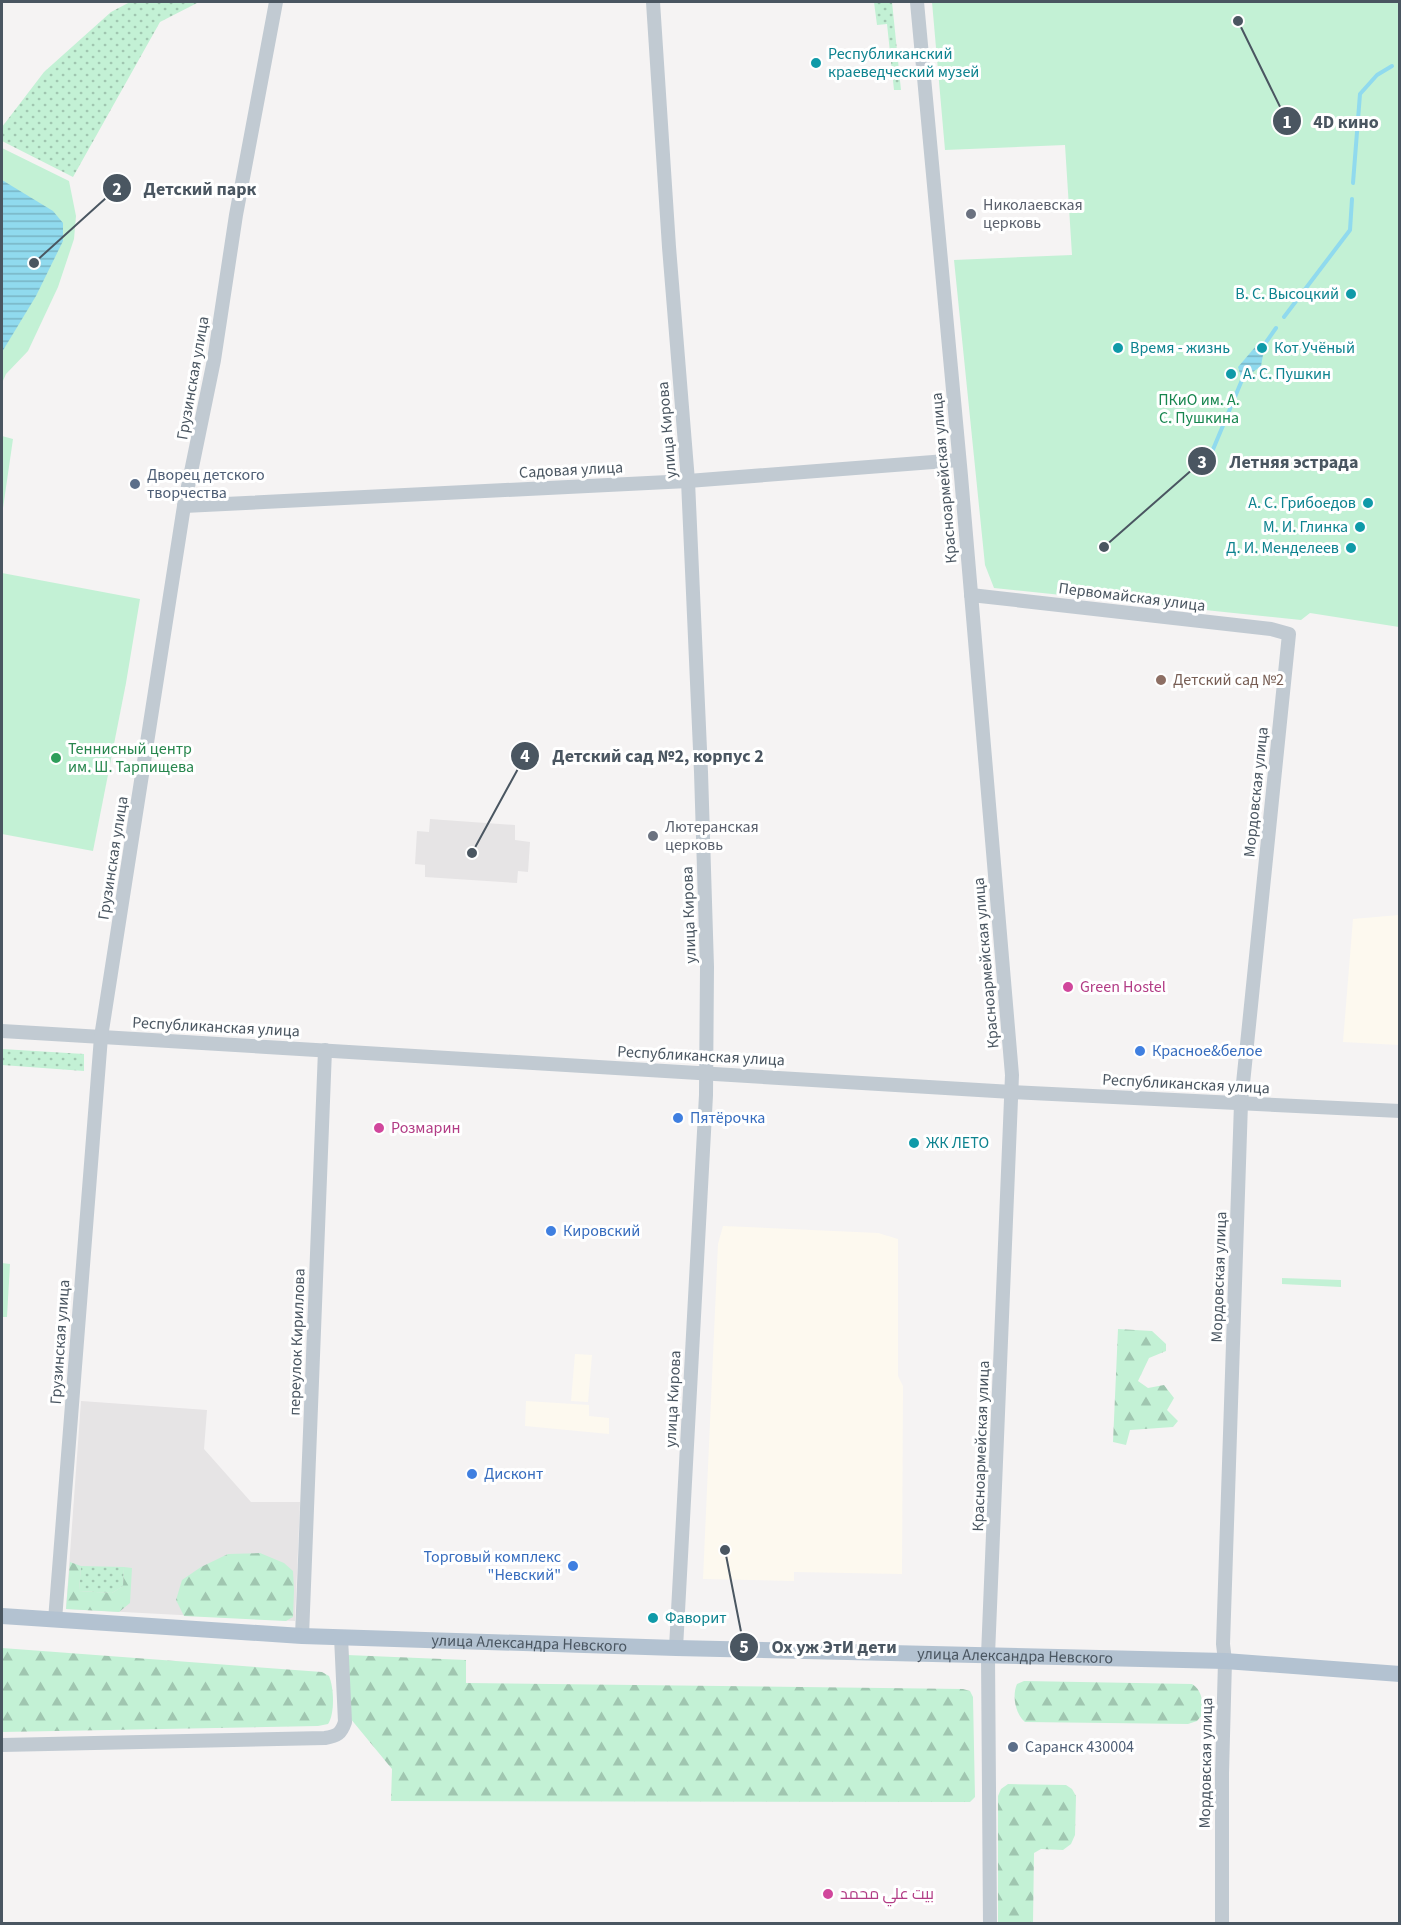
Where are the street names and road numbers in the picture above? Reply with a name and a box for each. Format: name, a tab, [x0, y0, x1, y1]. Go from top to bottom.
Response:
street label: Грузинская улица	[171, 315, 215, 441]
street label: улица Кирова	[652, 381, 682, 479]
street label: Красноармейская улица	[926, 392, 962, 564]
street label: Садовая улица	[519, 456, 623, 484]
street label: Первомайская улица	[1057, 577, 1207, 617]
street label: Мордовская улица	[1238, 726, 1274, 858]
street label: Грузинская улица	[92, 795, 134, 921]
street label: улица Кирова	[676, 866, 702, 964]
street label: Красноармейская улица	[968, 877, 1004, 1049]
street label: Республиканская улица	[132, 1012, 300, 1042]
street label: Республиканская улица	[617, 1041, 785, 1071]
street label: Республиканская улица	[1102, 1069, 1270, 1099]
street label: Мордовская улица	[1206, 1211, 1232, 1343]
street label: переулок Кириллова	[283, 1268, 311, 1416]
street label: Грузинская улица	[45, 1279, 75, 1405]
street label: улица Кирова	[659, 1350, 687, 1448]
street label: Красноармейская улица	[967, 1360, 995, 1532]
street label: улица Александра Невского	[431, 1629, 627, 1657]
street label: улица Александра Невского	[917, 1643, 1113, 1669]
street label: Мордовская улица	[1194, 1697, 1218, 1829]

